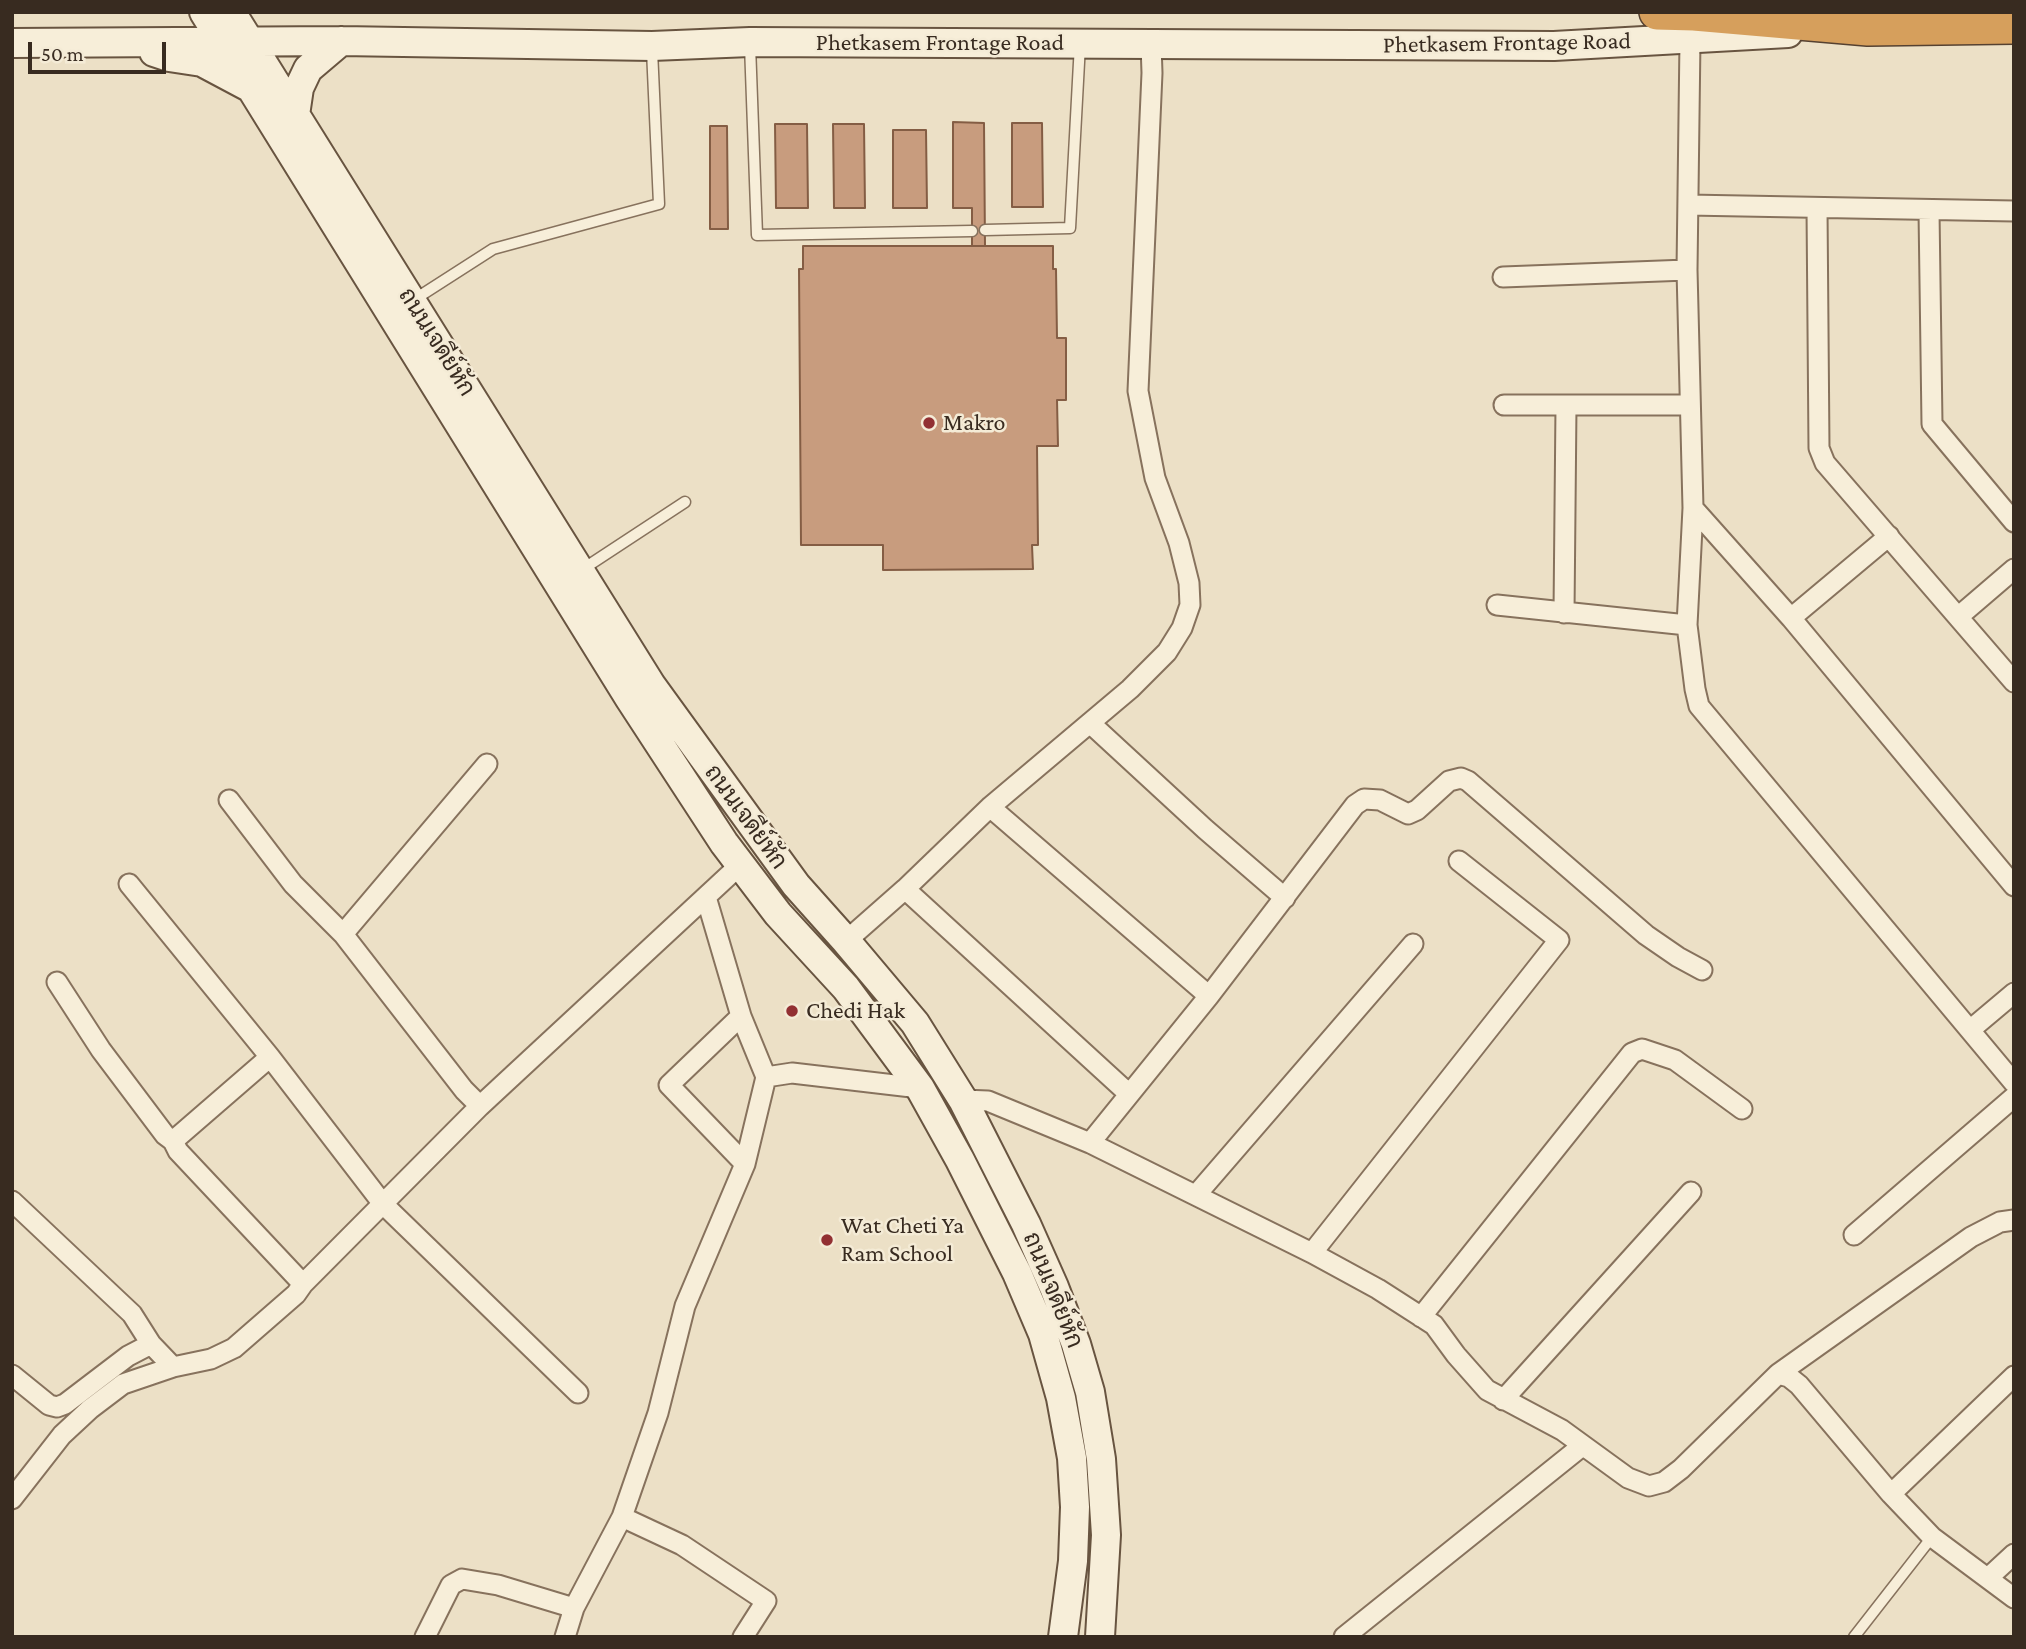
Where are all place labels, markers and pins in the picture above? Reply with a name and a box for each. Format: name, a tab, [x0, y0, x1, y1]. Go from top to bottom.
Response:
place label: Makro	[943, 409, 1005, 437]
marker: Makro	[921, 415, 937, 431]
place label: Chedi Hak	[806, 997, 905, 1025]
marker: Chedi Hak	[784, 1003, 800, 1019]
place label: Wat Cheti Ya Ram School	[841, 1212, 964, 1268]
marker: Wat Cheti Ya Ram School	[819, 1232, 835, 1248]

